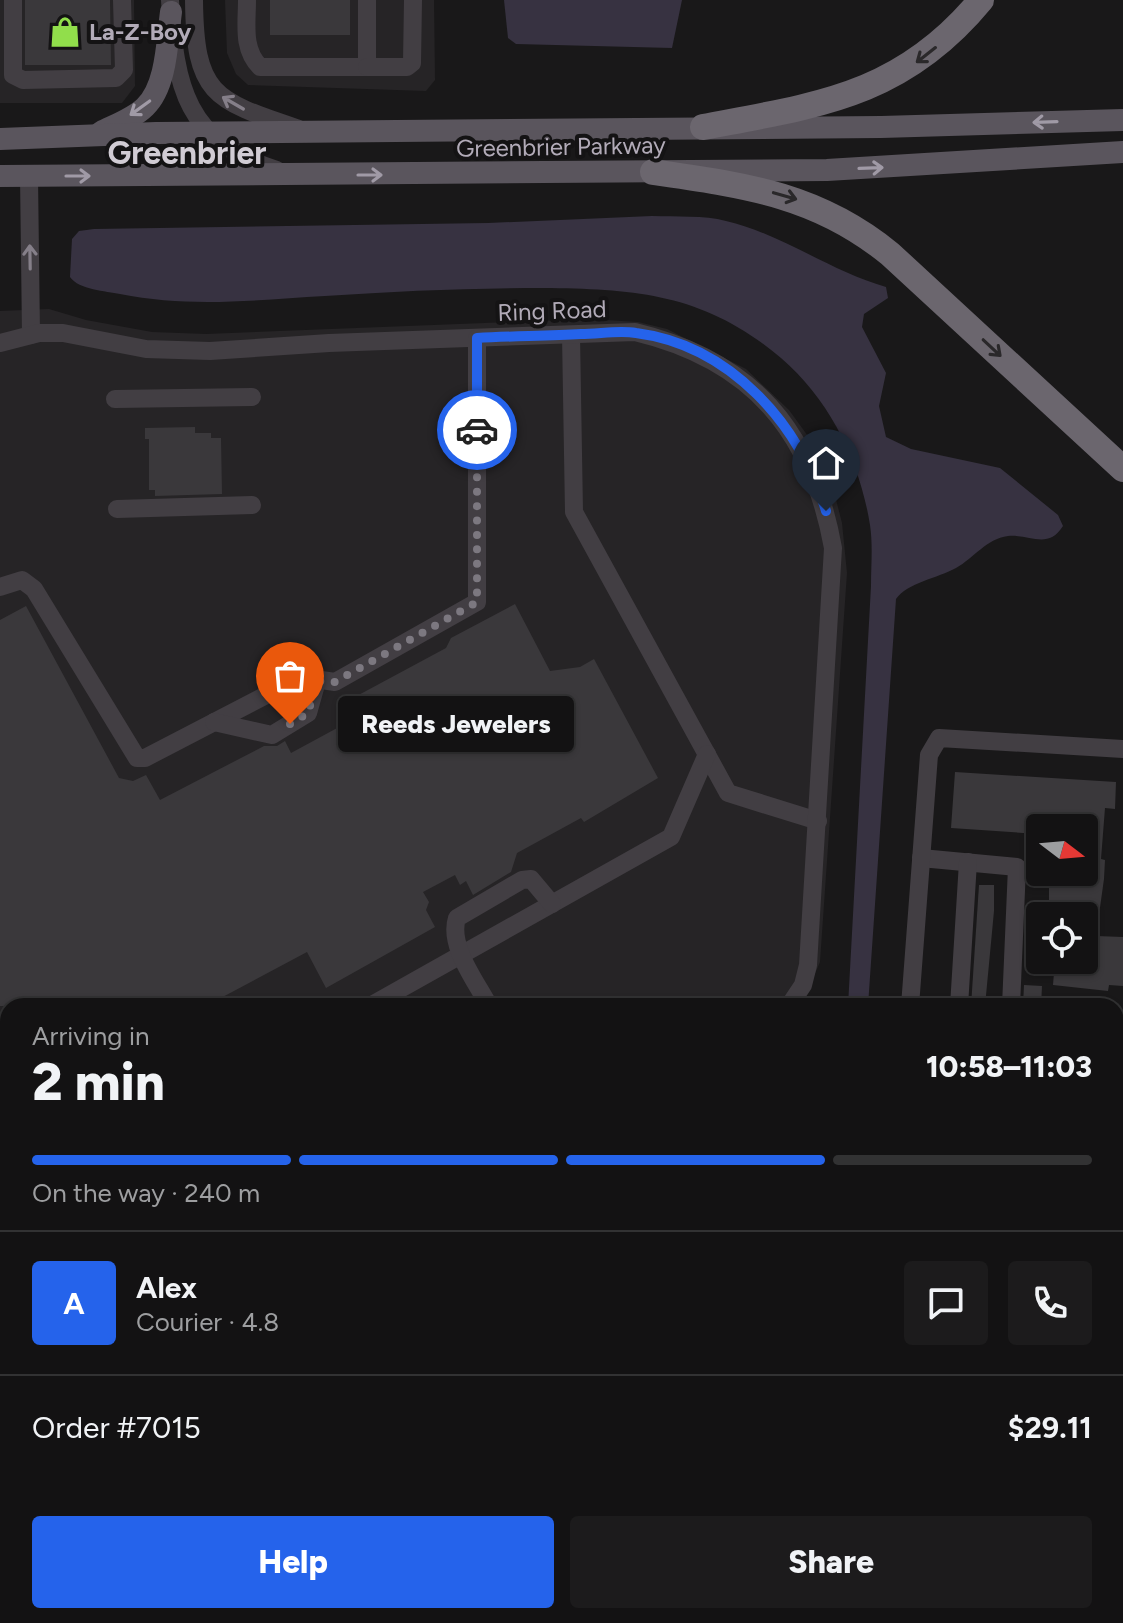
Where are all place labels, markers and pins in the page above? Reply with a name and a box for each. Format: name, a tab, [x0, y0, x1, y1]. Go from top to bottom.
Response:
shop icon: La-Z-Boy	[48, 15, 82, 49]
place label: La-Z-Boy	[89, 17, 192, 46]
pin	[792, 429, 860, 511]
pin	[256, 642, 324, 724]
callout: Reeds Jewelers	[338, 696, 574, 752]

